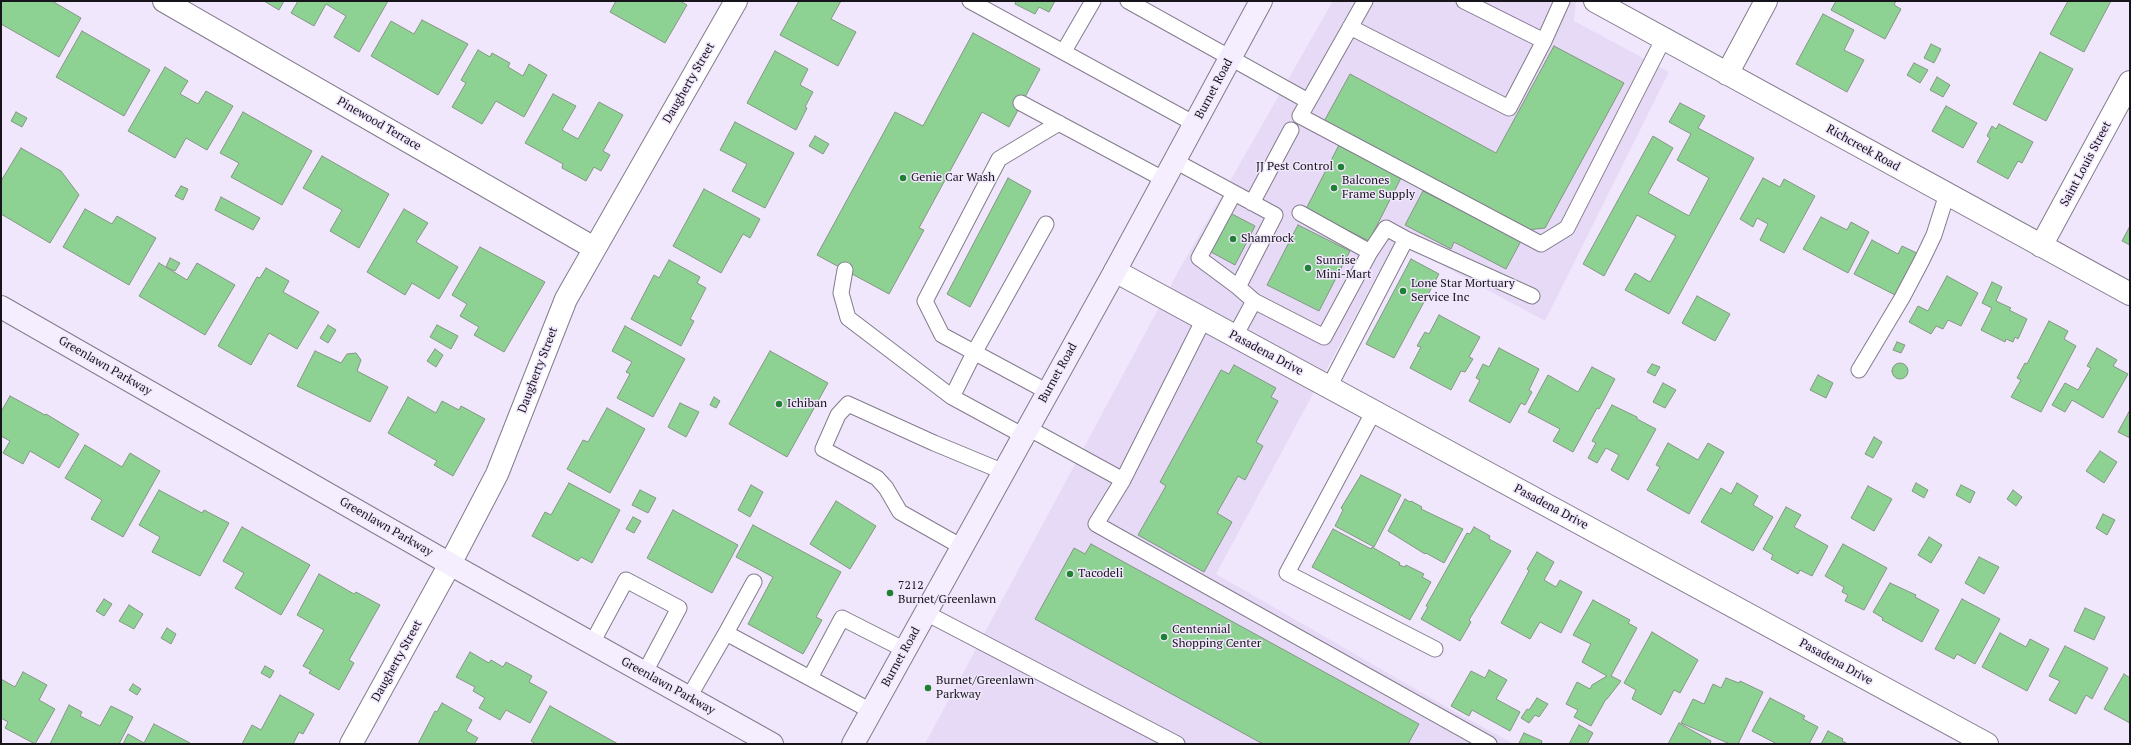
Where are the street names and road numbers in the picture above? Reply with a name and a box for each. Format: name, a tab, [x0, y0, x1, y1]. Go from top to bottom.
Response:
street label: Daugherty Street	[660, 40, 718, 126]
street label: Burnet Road	[1192, 56, 1236, 122]
street label: Pinewood Terrace	[334, 94, 424, 154]
street label: Saint Louis Street	[2057, 119, 2115, 209]
street label: Richcreek Road	[1824, 122, 1902, 174]
street label: Daugherty Street	[515, 325, 561, 415]
street label: Pasadena Drive	[1226, 327, 1306, 379]
street label: Greenlawn Parkway	[56, 333, 154, 399]
street label: Burnet Road	[1036, 341, 1080, 405]
street label: Pasadena Drive	[1511, 481, 1591, 533]
street label: Greenlawn Parkway	[337, 494, 435, 560]
street label: Daugherty Street	[369, 618, 425, 704]
street label: Burnet Road	[879, 625, 923, 689]
street label: Pasadena Drive	[1797, 636, 1875, 688]
street label: Greenlawn Parkway	[618, 654, 718, 718]

